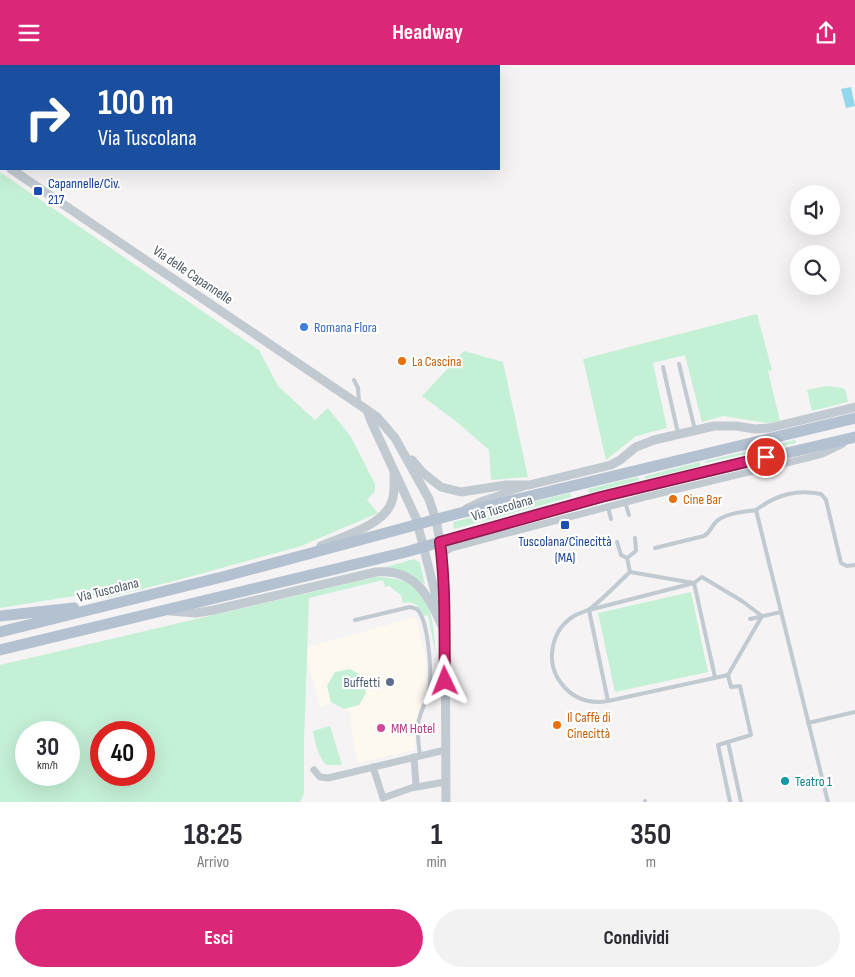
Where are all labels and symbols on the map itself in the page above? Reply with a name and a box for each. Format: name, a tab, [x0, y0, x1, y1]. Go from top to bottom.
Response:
place label: Capannelle/Civ. 217	[48, 175, 120, 208]
marker: Capannelle/Civ. 217	[32, 185, 44, 197]
street label: Via delle Capannelle	[150, 242, 236, 308]
place label: Romana Flora	[314, 319, 377, 336]
marker: Romana Flora	[298, 321, 310, 333]
place label: La Cascina	[412, 353, 461, 370]
marker: La Cascina	[396, 355, 408, 367]
pin	[745, 436, 787, 478]
street label: Via Tuscolana	[469, 491, 535, 525]
place label: Cine Bar	[683, 491, 722, 508]
marker: Cine Bar	[667, 493, 679, 505]
marker: Tuscolana/Cinecittà (MA)	[559, 519, 571, 531]
place label: Tuscolana/Cinecittà (MA)	[518, 533, 612, 566]
street label: Via Tuscolana	[75, 574, 141, 606]
position arrow	[418, 654, 470, 706]
place label: Buffetti	[343, 674, 380, 691]
marker: Buffetti	[384, 676, 396, 688]
place label: Il Caffè di Cinecittà	[567, 709, 611, 742]
marker: Il Caffè di Cinecittà	[551, 719, 563, 731]
place label: MM Hotel	[391, 720, 435, 737]
speed limit sign: 40	[90, 721, 155, 786]
marker: MM Hotel	[375, 722, 387, 734]
place label: Teatro 1	[795, 773, 832, 790]
marker: Teatro 1	[779, 775, 791, 787]

